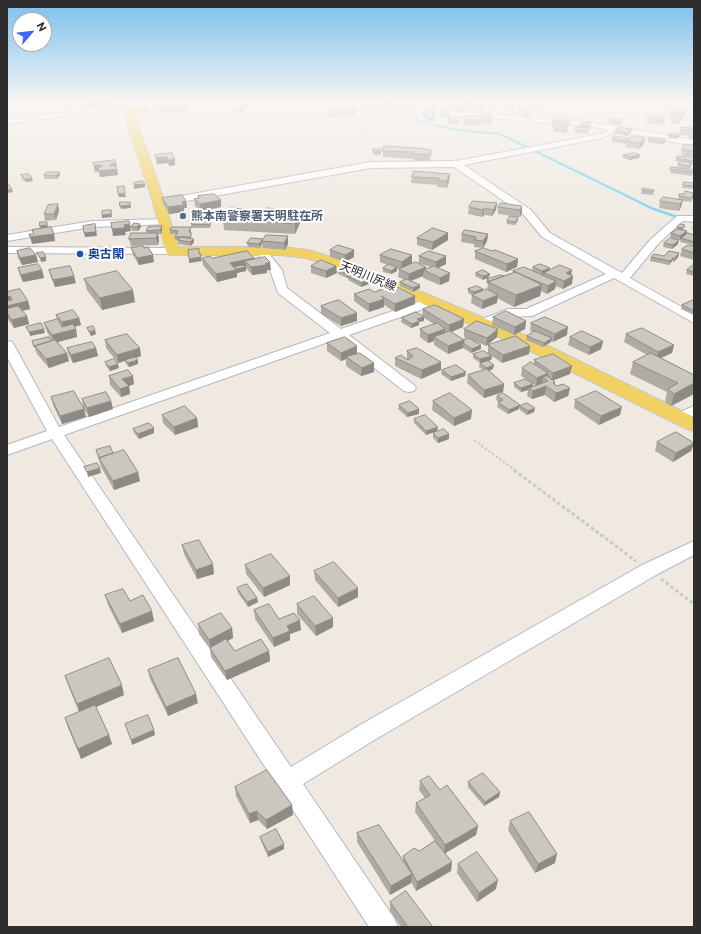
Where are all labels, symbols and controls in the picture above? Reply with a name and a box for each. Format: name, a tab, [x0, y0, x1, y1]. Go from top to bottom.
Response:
north arrow	[12, 12, 52, 52]
text: N	[34, 20, 50, 33]
place label: 熊本南警察署天明駐在所	[191, 209, 323, 223]
marker: 熊本南警察署天明駐在所	[178, 211, 188, 221]
place label: 奥古閑	[88, 247, 124, 261]
marker: 奥古閑	[75, 249, 85, 259]
street label: 天明川尻線	[337, 258, 399, 294]

